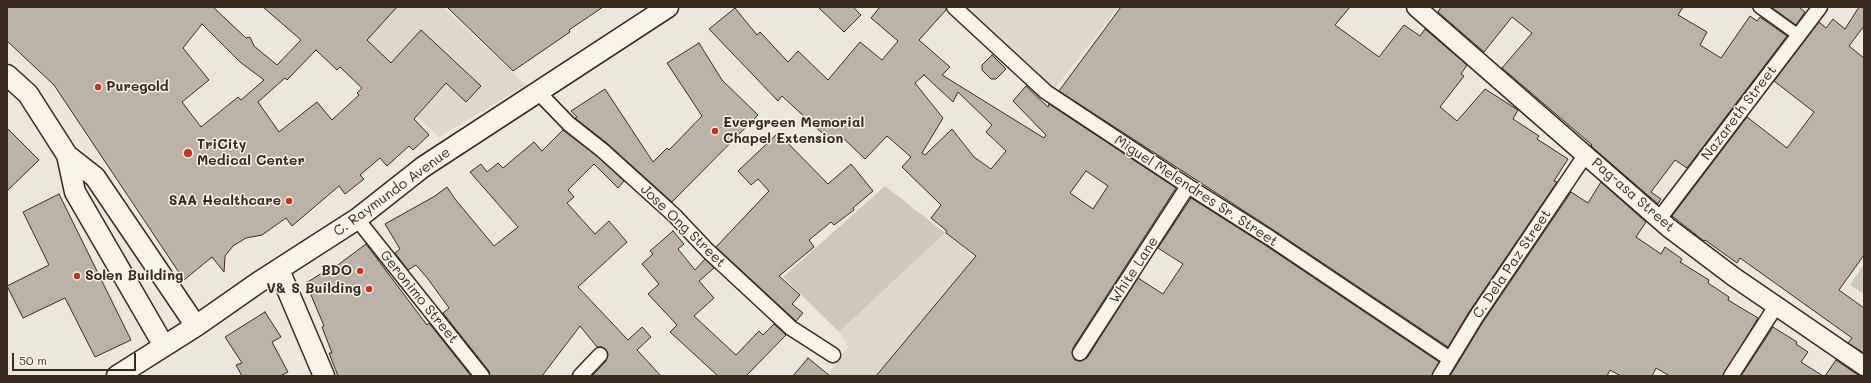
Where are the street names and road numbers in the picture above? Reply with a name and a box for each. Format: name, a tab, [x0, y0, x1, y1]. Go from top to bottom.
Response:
street label: Nazareth Street	[1698, 62, 1780, 164]
street label: Miguel Melendres Sr. Street	[1111, 132, 1281, 250]
street label: C. Raymundo Avenue	[330, 144, 454, 240]
street label: Pag-asa Street	[1588, 154, 1678, 236]
street label: Jose Ong Street	[637, 181, 729, 271]
street label: C. Dela Paz Street	[1469, 206, 1555, 322]
street label: White Lane	[1106, 233, 1162, 307]
street label: Geronimo Street	[376, 247, 462, 347]

